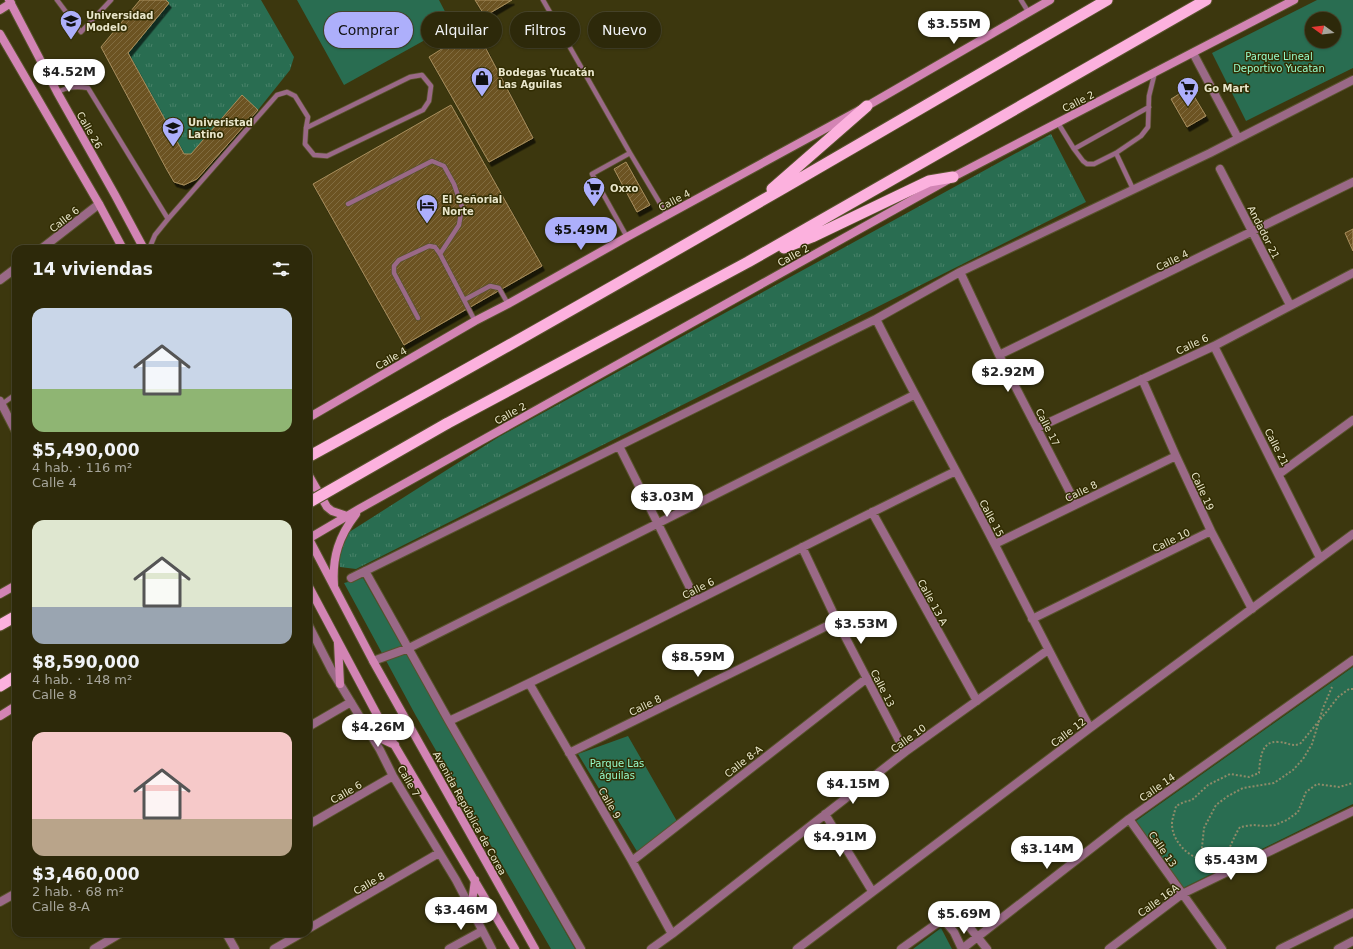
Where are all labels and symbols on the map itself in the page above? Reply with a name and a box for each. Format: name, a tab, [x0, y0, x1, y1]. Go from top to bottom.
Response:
school or university icon: Universidad Modelo	[58, 8, 84, 41]
place label: Universidad Modelo	[86, 10, 153, 33]
pin: $3.55M	[921, 11, 987, 45]
north arrow	[1305, 12, 1341, 48]
park label: Parque Lineal Deportivo Yucatan	[1233, 51, 1325, 74]
pin: $4.52M	[36, 59, 102, 93]
shop icon: Bodegas Yucatán Las Aguilas	[469, 65, 495, 98]
place label: Bodegas Yucatán Las Aguilas	[498, 67, 595, 90]
supermarket icon: Go Mart	[1175, 75, 1201, 108]
place label: Go Mart	[1204, 83, 1249, 94]
street label: Calle 2	[1060, 89, 1096, 114]
street label: Calle 26	[75, 110, 105, 151]
school or university icon: Univeristad Latino	[160, 115, 186, 148]
place label: Univeristad Latino	[188, 117, 253, 140]
supermarket icon: Oxxo	[581, 175, 607, 208]
place label: Oxxo	[610, 183, 638, 194]
street label: Calle 4	[656, 188, 692, 213]
hotel icon: El Señorial Norte	[414, 192, 440, 225]
place label: El Señorial Norte	[442, 194, 502, 217]
street label: Calle 6	[47, 204, 81, 234]
street label: Andador 21	[1245, 204, 1282, 261]
pin: $5.49M	[548, 217, 614, 251]
street label: Calle 2	[776, 242, 811, 269]
street label: Calle 4	[1154, 248, 1190, 273]
street label: Calle 6	[1174, 332, 1210, 357]
street label: Calle 4	[374, 345, 409, 372]
pin: $2.92M	[975, 359, 1041, 393]
street label: Calle 2	[493, 400, 528, 427]
street label: Calle 17	[1033, 407, 1062, 448]
street label: Calle 21	[1262, 427, 1291, 468]
street label: Calle 19	[1189, 470, 1216, 512]
street label: Calle 8	[1063, 479, 1099, 504]
pin: $3.03M	[634, 484, 700, 518]
street label: Calle 15	[977, 498, 1006, 539]
street label: Calle 10	[1151, 527, 1192, 554]
street label: Calle 6	[680, 576, 716, 601]
street label: Calle 13 A	[915, 577, 950, 627]
pin: $3.53M	[828, 611, 894, 645]
pin: $8.59M	[665, 644, 731, 678]
street label: Calle 13	[868, 668, 897, 709]
street label: Calle 8	[627, 693, 663, 718]
pin: $4.26M	[345, 714, 411, 748]
street label: Calle 12	[1049, 716, 1088, 749]
street label: Calle 10	[889, 722, 928, 755]
street label: Calle 8-A	[722, 743, 764, 779]
street label: Avenida República de Corea	[431, 749, 508, 877]
park label: Parque Las águilas	[590, 758, 644, 781]
street label: Calle 7	[395, 764, 422, 799]
pin: $4.15M	[820, 771, 886, 805]
street label: Calle 14	[1137, 771, 1177, 804]
street label: Calle 6	[329, 779, 364, 806]
street label: Calle 9	[596, 786, 623, 821]
pin: $4.91M	[807, 824, 873, 858]
street label: Calle 13	[1146, 829, 1179, 869]
pin: $3.14M	[1014, 836, 1080, 870]
pin: $5.43M	[1198, 847, 1264, 881]
street label: Calle 8	[352, 870, 387, 897]
street label: Calle 16A	[1136, 882, 1181, 919]
pin: $3.46M	[428, 897, 494, 931]
pin: $5.69M	[931, 901, 997, 935]

